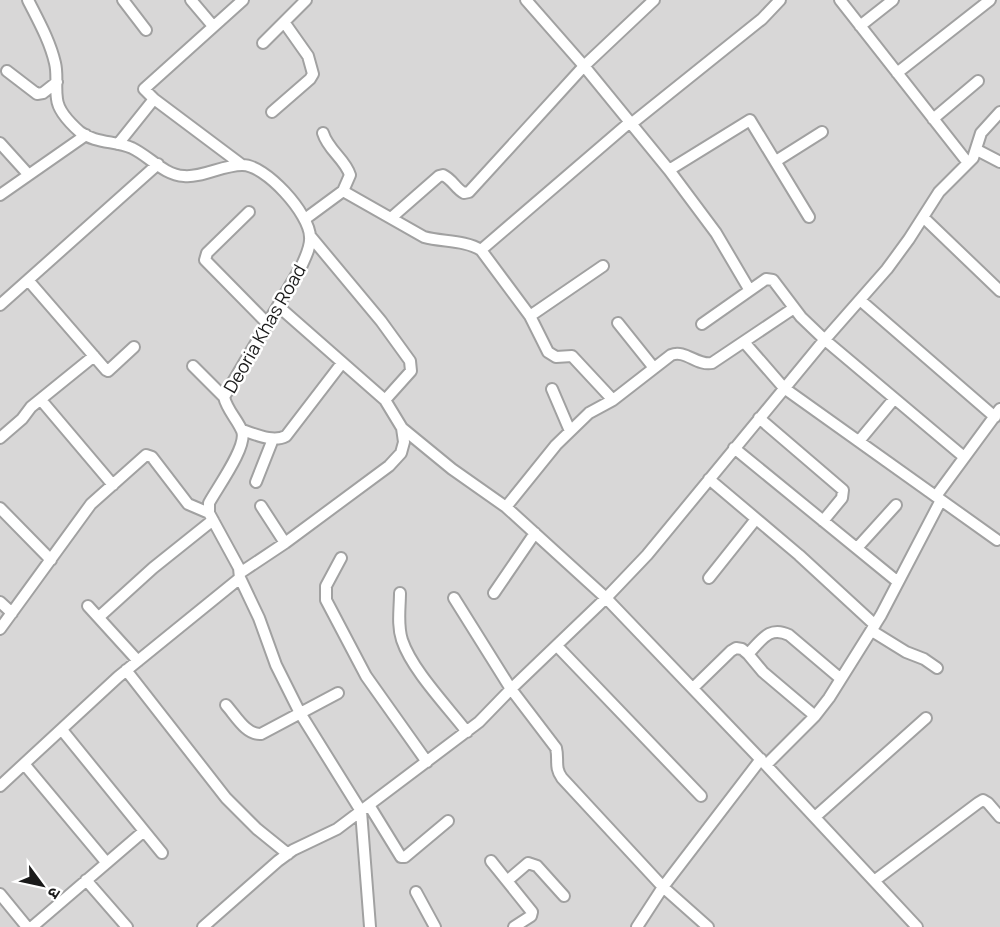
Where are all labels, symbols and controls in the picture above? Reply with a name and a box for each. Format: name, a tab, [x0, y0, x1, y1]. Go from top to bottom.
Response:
street label: Deoria Khas Road	[218, 260, 311, 397]
north arrow	[12, 855, 72, 915]
text: उ	[42, 883, 66, 904]

